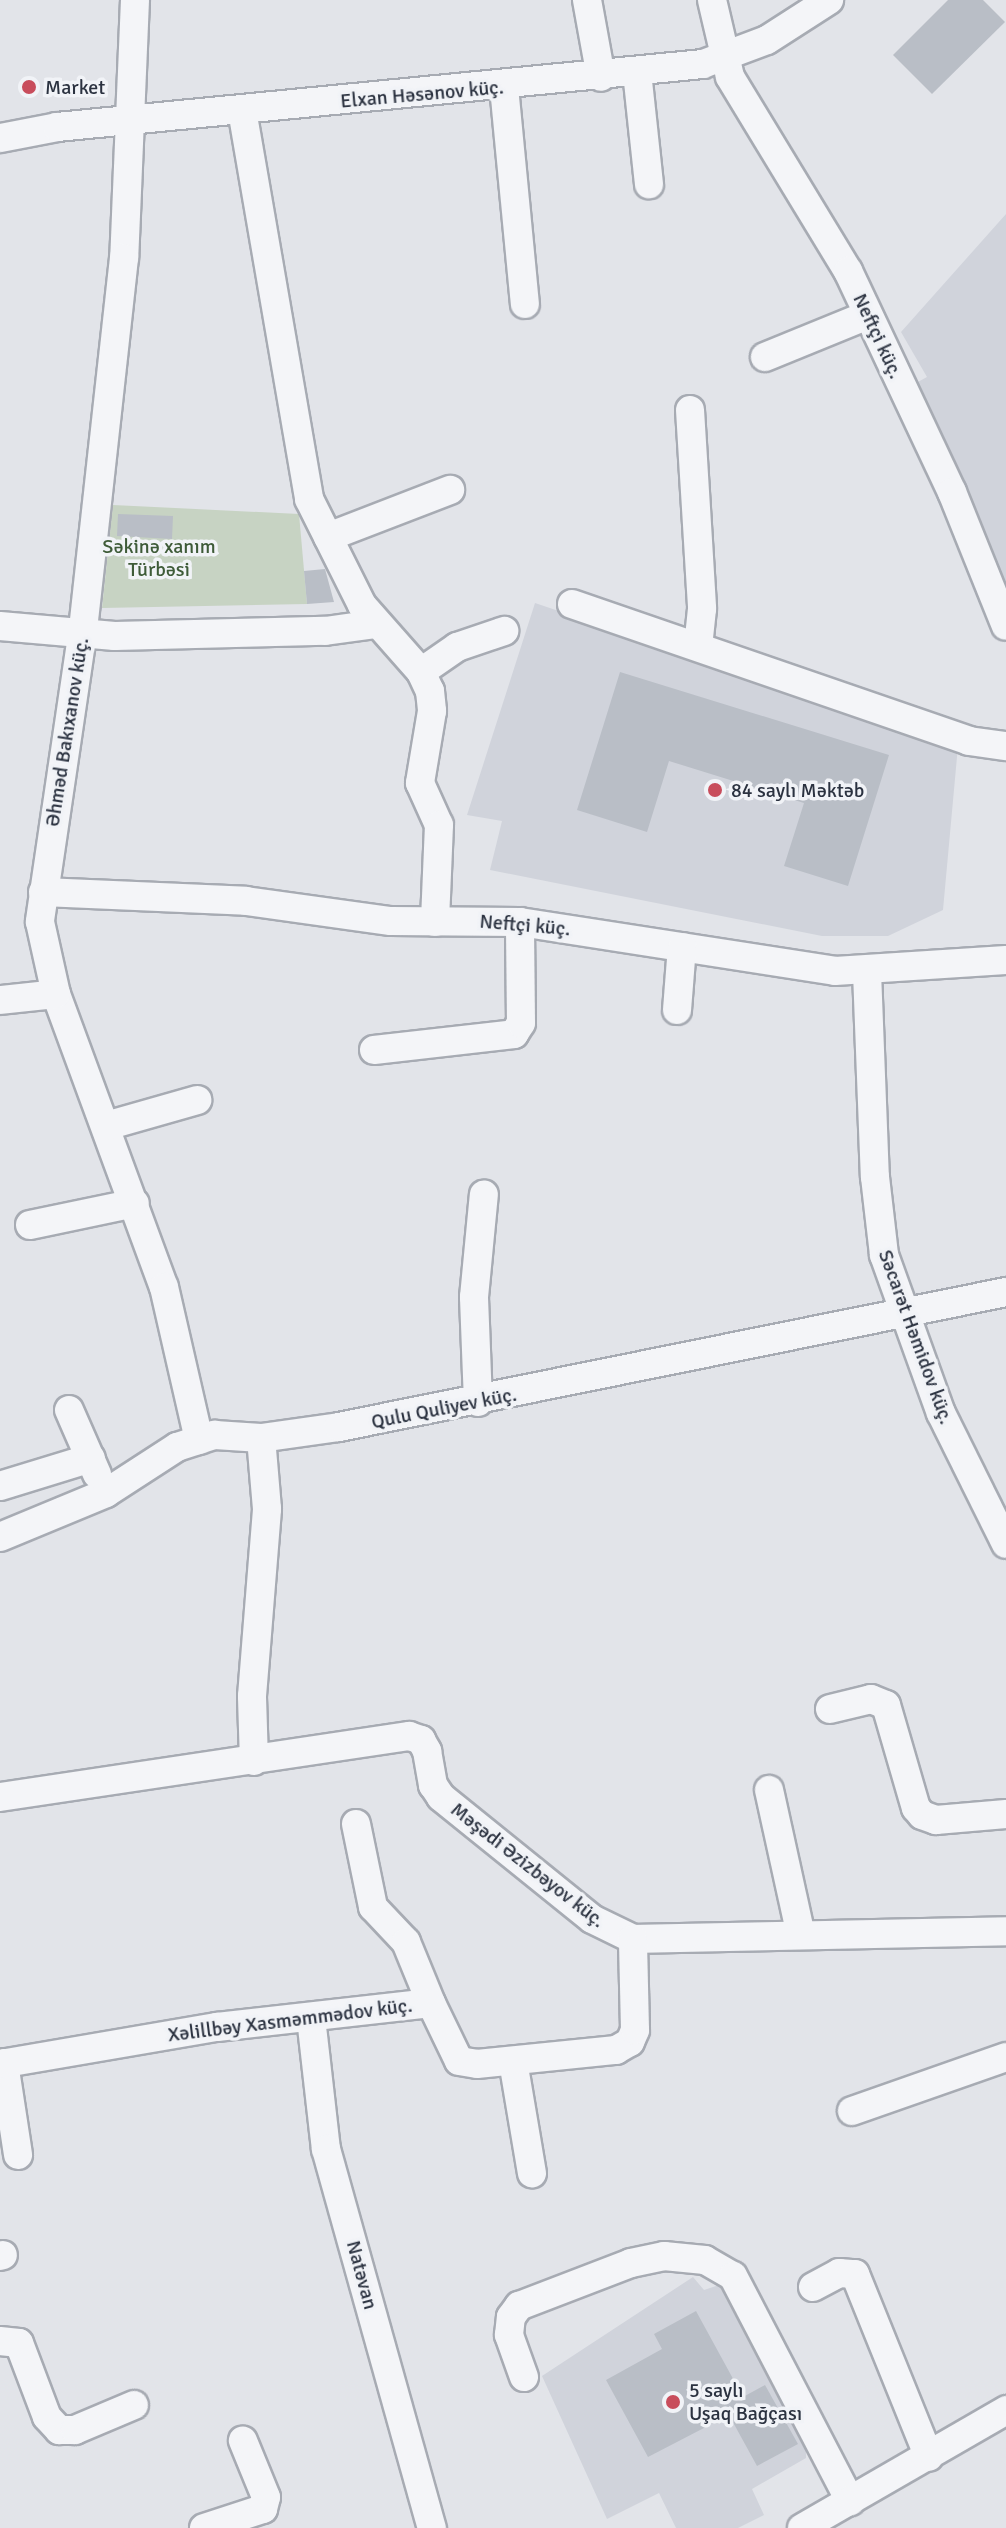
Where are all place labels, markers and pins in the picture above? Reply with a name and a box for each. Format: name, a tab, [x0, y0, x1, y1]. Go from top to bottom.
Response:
place label: Market	[45, 75, 105, 99]
marker: Market	[20, 78, 38, 96]
place label: 84 saylı Məktəb	[731, 778, 864, 802]
marker: 84 saylı Məktəb	[706, 781, 724, 799]
place label: 5 saylı Uşaq Bağçası	[689, 2378, 802, 2425]
marker: 5 saylı Uşaq Bağçası	[664, 2393, 682, 2411]

